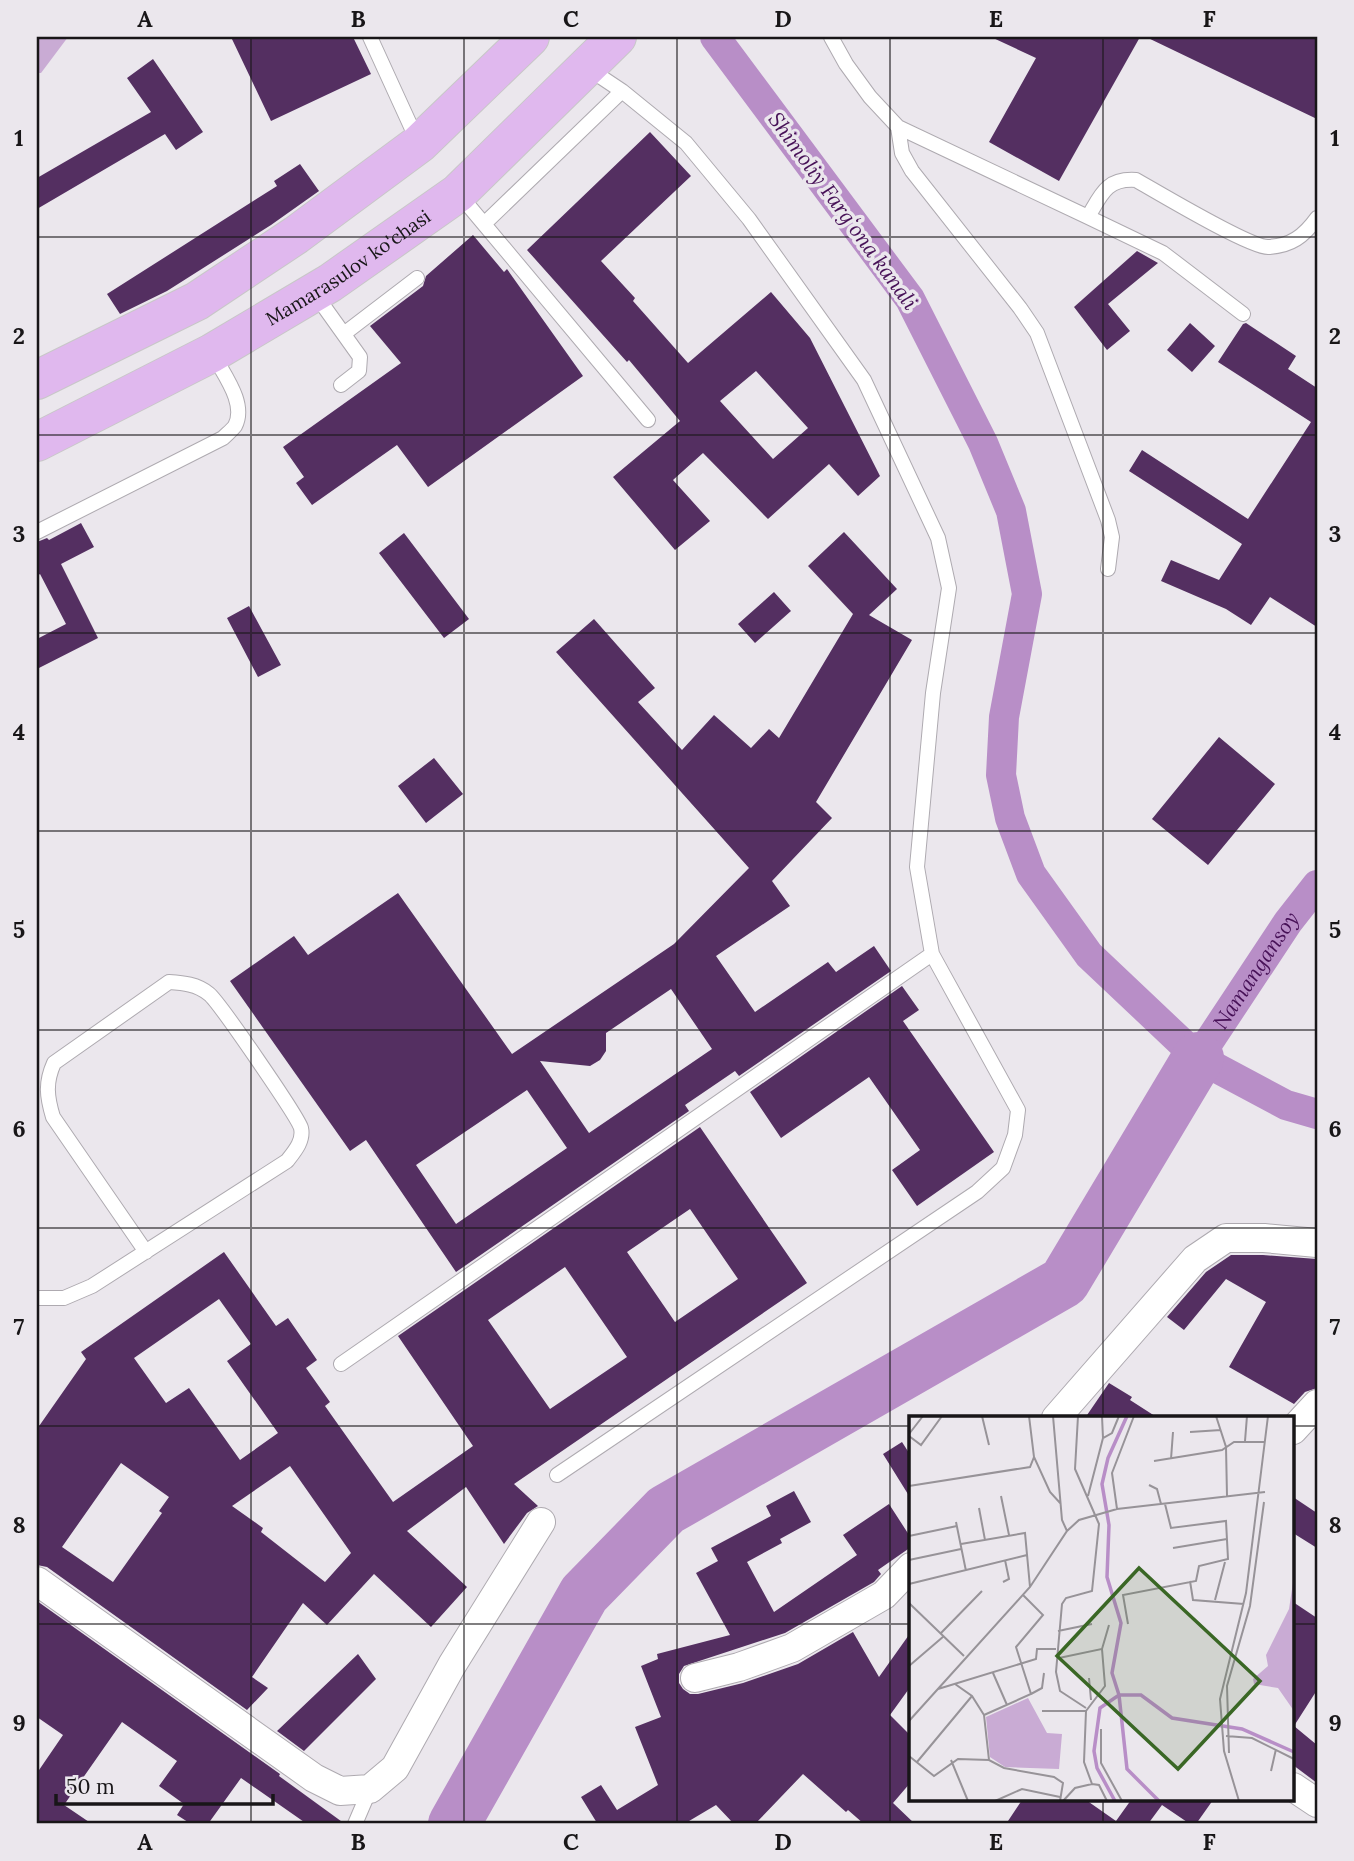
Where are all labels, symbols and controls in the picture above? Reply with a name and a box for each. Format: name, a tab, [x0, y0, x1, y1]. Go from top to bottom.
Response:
text: A	[137, 4, 153, 33]
text: B	[350, 4, 366, 33]
text: C	[563, 4, 579, 33]
text: D	[774, 4, 792, 33]
text: E	[989, 4, 1003, 33]
text: F	[1202, 4, 1216, 33]
water label: Shimoliy Fargʻona kanali	[763, 107, 924, 315]
text: 1	[14, 123, 24, 152]
text: 1	[1330, 123, 1340, 152]
street label: Mamarasulov ko'chasi	[261, 204, 435, 331]
text: 2	[13, 321, 25, 350]
text: 2	[1329, 321, 1341, 350]
text: 3	[13, 519, 25, 548]
text: 3	[1329, 519, 1341, 548]
text: 4	[13, 717, 25, 746]
text: 4	[1329, 717, 1341, 746]
water label: Namangansoy	[1207, 906, 1304, 1034]
text: 5	[13, 915, 25, 944]
text: 5	[1329, 915, 1341, 944]
text: 6	[12, 1114, 26, 1143]
text: 6	[1328, 1114, 1342, 1143]
text: 7	[14, 1312, 25, 1341]
text: 7	[1330, 1312, 1341, 1341]
inset map	[909, 1416, 1294, 1801]
text: 8	[12, 1510, 26, 1539]
text: 8	[1328, 1510, 1342, 1539]
text: 9	[12, 1708, 26, 1737]
text: 9	[1328, 1708, 1342, 1737]
scale bar	[56, 1763, 273, 1807]
text: 50 m	[66, 1773, 115, 1800]
text: A	[137, 1827, 153, 1856]
text: B	[350, 1827, 366, 1856]
text: C	[563, 1827, 579, 1856]
text: D	[774, 1827, 792, 1856]
text: E	[989, 1827, 1003, 1856]
text: F	[1202, 1827, 1216, 1856]

